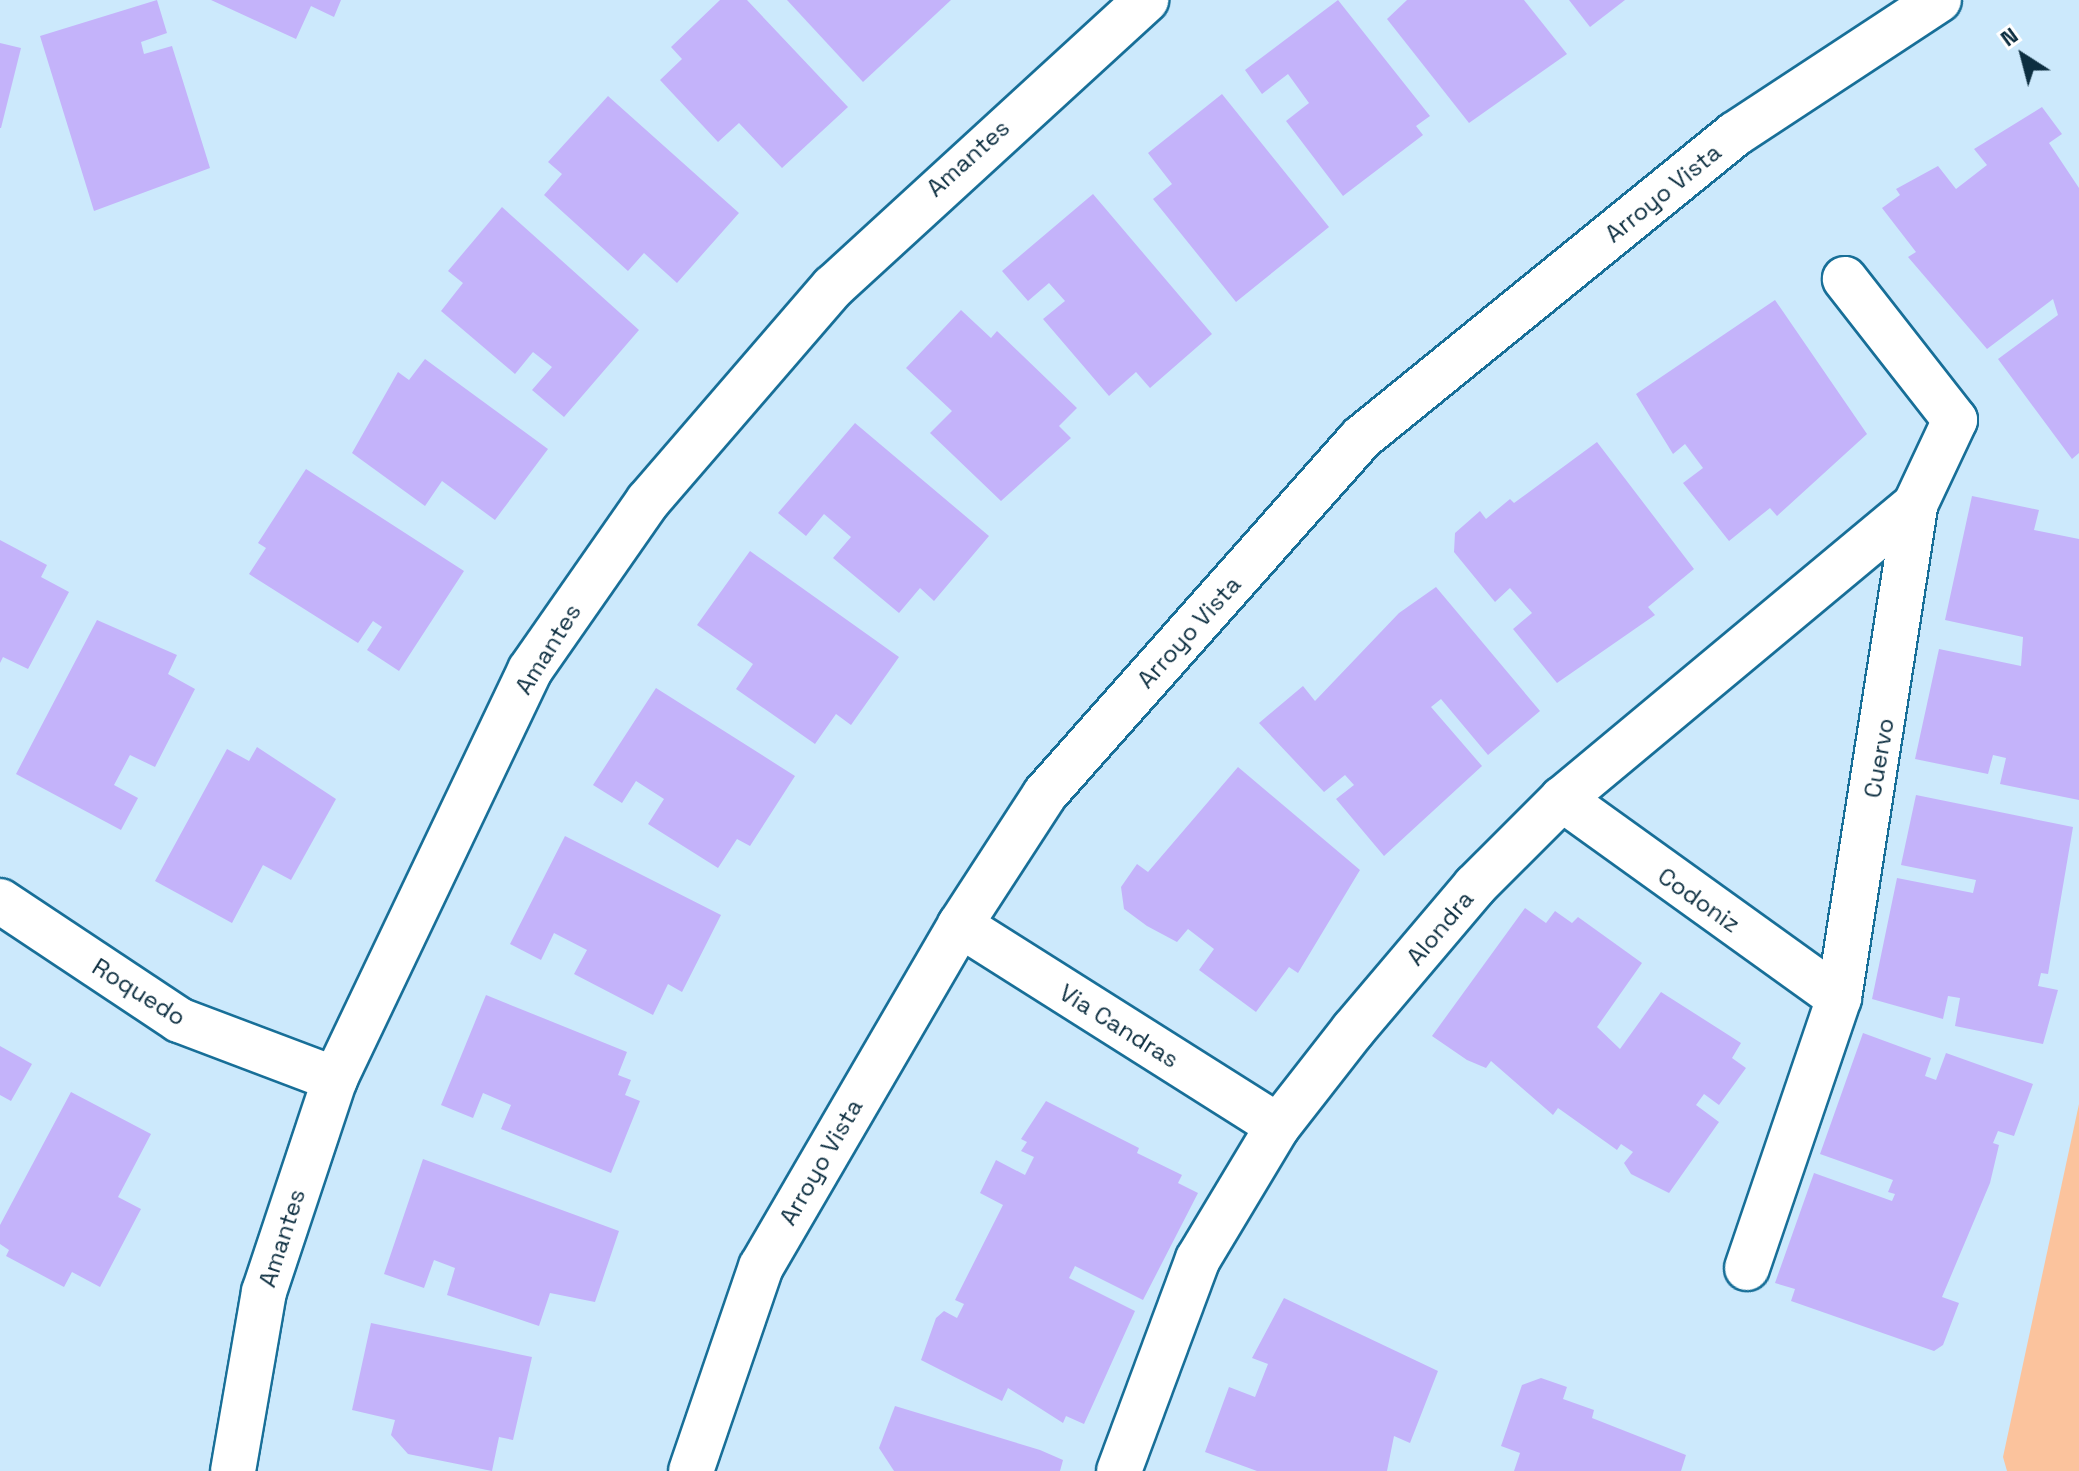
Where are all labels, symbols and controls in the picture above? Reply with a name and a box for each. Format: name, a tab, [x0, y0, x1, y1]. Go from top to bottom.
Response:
north arrow	[1983, 16, 2063, 96]
text: N	[1995, 21, 2023, 52]
street label: Amantes	[921, 113, 1015, 203]
street label: Arroyo Vista	[1599, 137, 1727, 249]
street label: Arroyo Vista	[1131, 570, 1247, 694]
street label: Amantes	[509, 598, 587, 700]
street label: Cuervo	[1858, 716, 1900, 800]
street label: Codoniz	[1652, 861, 1746, 939]
street label: Alondra	[1401, 885, 1479, 971]
street label: Roquedo	[87, 952, 191, 1032]
street label: Via Candras	[1054, 978, 1184, 1074]
street label: Arroyo Vista	[773, 1094, 869, 1230]
street label: Amantes	[253, 1185, 311, 1291]

